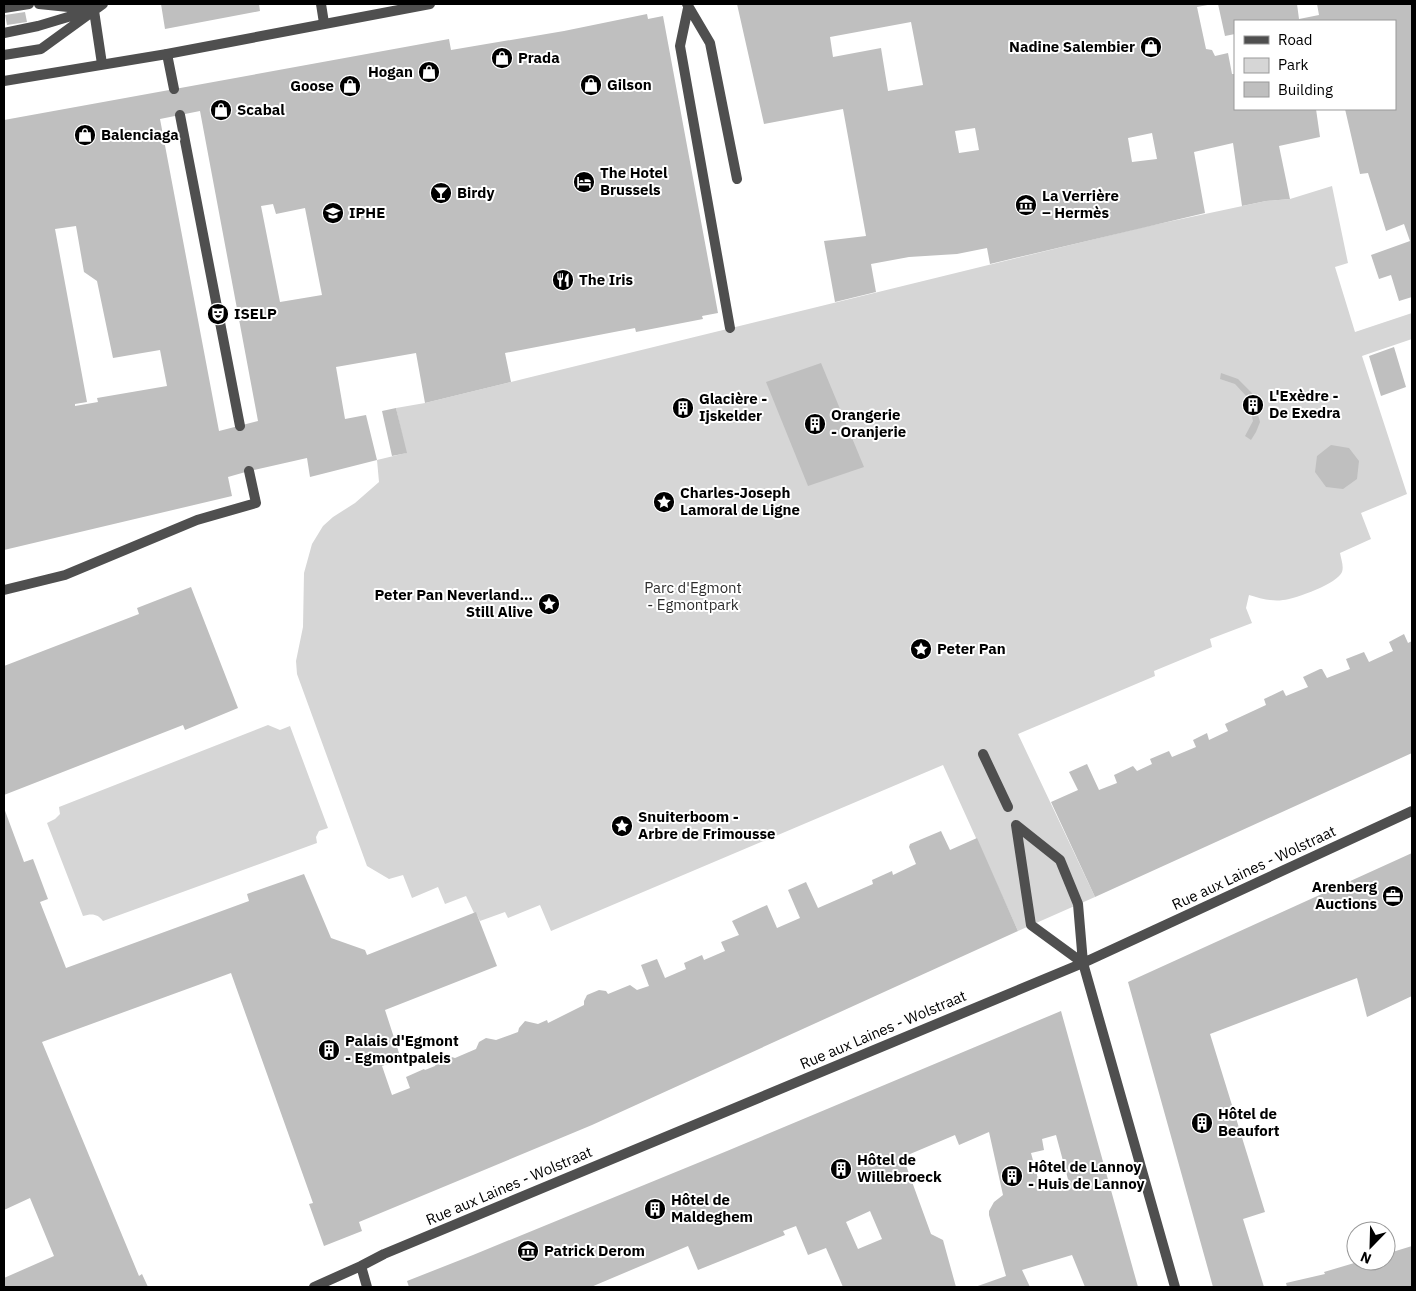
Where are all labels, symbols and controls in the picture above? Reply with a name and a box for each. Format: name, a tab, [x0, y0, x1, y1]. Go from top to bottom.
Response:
legend	[1234, 20, 1396, 110]
text: Road	[1278, 30, 1313, 49]
shop icon: Nadine Salembier	[1139, 35, 1163, 59]
place label: Nadine Salembier	[1009, 37, 1135, 56]
shop icon: Prada	[490, 46, 514, 70]
place label: Prada	[518, 48, 560, 67]
text: Park	[1278, 55, 1308, 74]
shop icon: Hogan	[417, 60, 441, 84]
place label: Hogan	[368, 62, 413, 81]
shop icon: Gilson	[579, 73, 603, 97]
shop icon: Goose	[338, 74, 362, 98]
place label: Gilson	[607, 75, 652, 94]
place label: Goose	[290, 76, 334, 95]
text: Building	[1278, 80, 1333, 99]
shop icon: Scabal	[209, 98, 233, 122]
place label: Scabal	[237, 100, 285, 119]
shop icon: Balenciaga	[73, 123, 97, 147]
place label: Balenciaga	[101, 125, 179, 144]
place label: The Hotel Brussels	[600, 163, 668, 199]
hotel icon: The Hotel Brussels	[572, 170, 596, 194]
bar icon: Birdy	[429, 181, 453, 205]
place label: Birdy	[457, 183, 494, 202]
place label: La Verrière – Hermès	[1042, 186, 1119, 222]
museum icon: La Verrière – Hermès	[1014, 193, 1038, 217]
school or university icon: IPHE	[321, 201, 345, 225]
place label: IPHE	[349, 203, 385, 222]
restaurant icon: The Iris	[551, 268, 575, 292]
place label: The Iris	[579, 270, 634, 289]
theatre icon: ISELP	[206, 302, 230, 326]
place label: ISELP	[234, 304, 277, 323]
place label: L'Exèdre - De Exedra	[1269, 386, 1341, 422]
place label: Glacière - Ijskelder	[699, 389, 767, 425]
building icon: L'Exèdre - De Exedra	[1241, 393, 1265, 417]
building icon: Glacière - Ijskelder	[671, 396, 695, 420]
place label: Orangerie - Oranjerie	[831, 405, 906, 441]
building icon: Orangerie - Oranjerie	[803, 412, 827, 436]
place label: Charles-Joseph Lamoral de Ligne	[680, 483, 800, 519]
place icon: Charles-Joseph Lamoral de Ligne	[652, 490, 676, 514]
park label: Parc d'Egmont - Egmontpark	[644, 578, 742, 614]
place label: Peter Pan Neverland… Still Alive	[375, 585, 533, 621]
place icon: Peter Pan Neverland… Still Alive	[537, 592, 561, 616]
place icon: Peter Pan	[909, 637, 933, 661]
place label: Peter Pan	[937, 639, 1006, 658]
place label: Snuiterboom - Arbre de Frimousse	[638, 807, 775, 843]
place icon: Snuiterboom - Arbre de Frimousse	[610, 814, 634, 838]
street label: Rue aux Laines - Wolstraat	[1169, 821, 1339, 914]
place label: Arenberg Auctions	[1312, 877, 1378, 913]
office icon: Arenberg Auctions	[1381, 884, 1405, 908]
street label: Rue aux Laines - Wolstraat	[797, 986, 969, 1073]
place label: Palais d'Egmont - Egmontpaleis	[345, 1031, 459, 1067]
building icon: Palais d'Egmont - Egmontpaleis	[317, 1038, 341, 1062]
place label: Hôtel de Beaufort	[1218, 1104, 1280, 1140]
building icon: Hôtel de Beaufort	[1190, 1111, 1214, 1135]
street label: Rue aux Laines - Wolstraat	[423, 1142, 595, 1229]
place label: Hôtel de Willebroeck	[857, 1150, 942, 1186]
building icon: Hôtel de Willebroeck	[829, 1157, 853, 1181]
place label: Hôtel de Lannoy - Huis de Lannoy	[1028, 1157, 1145, 1193]
building icon: Hôtel de Lannoy - Huis de Lannoy	[1000, 1164, 1024, 1188]
place label: Hôtel de Maldeghem	[671, 1190, 753, 1226]
building icon: Hôtel de Maldeghem	[643, 1197, 667, 1221]
north arrow	[1346, 1221, 1396, 1271]
museum icon: Patrick Derom	[516, 1239, 540, 1263]
place label: Patrick Derom	[544, 1241, 645, 1260]
text: N	[1358, 1248, 1374, 1268]

